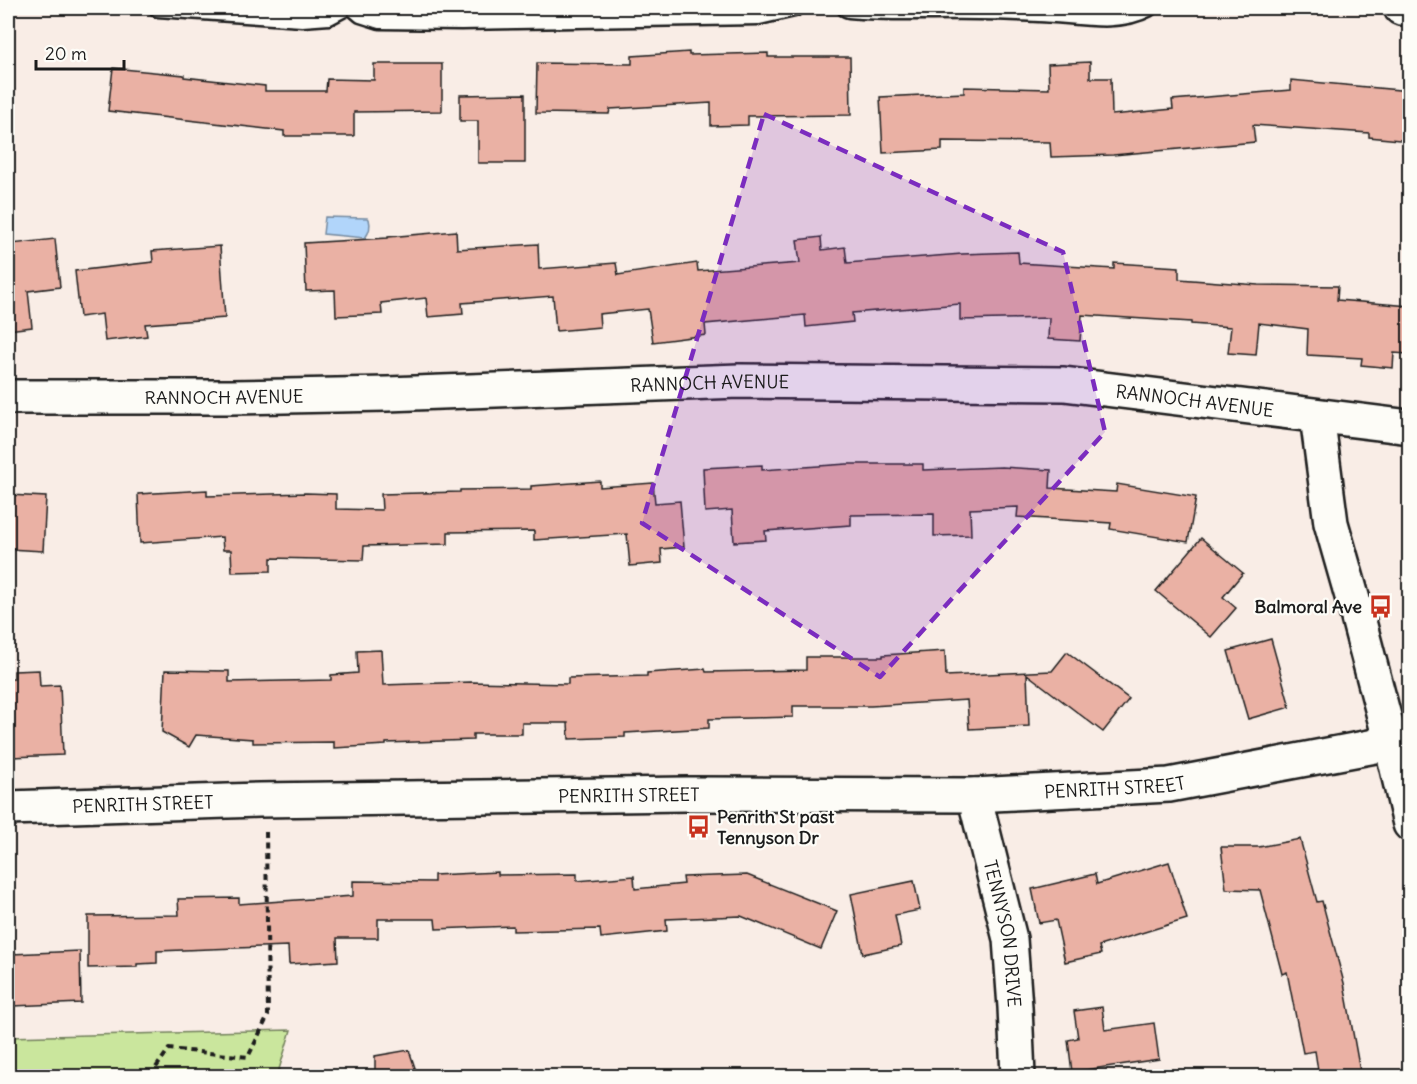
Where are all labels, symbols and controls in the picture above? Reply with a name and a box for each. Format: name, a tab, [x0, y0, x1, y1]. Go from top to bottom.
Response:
scale bar	[36, 33, 124, 71]
text: 20 m	[45, 42, 87, 65]
street label: RANNOCH AVENUE	[630, 369, 789, 397]
street label: RANNOCH AVENUE	[1114, 379, 1275, 421]
street label: RANNOCH AVENUE	[145, 384, 304, 409]
bus stop icon: Balmoral Ave	[1367, 593, 1393, 619]
place label: Balmoral Ave	[1254, 595, 1362, 618]
street label: PENRITH STREET	[1044, 771, 1187, 803]
street label: PENRITH STREET	[558, 782, 699, 807]
street label: PENRITH STREET	[72, 790, 214, 817]
place label: Penrith St past Tennyson Dr	[717, 805, 835, 849]
bus stop icon: Penrith St past Tennyson Dr	[686, 813, 712, 839]
street label: TENNYSON DRIVE	[979, 857, 1026, 1008]

